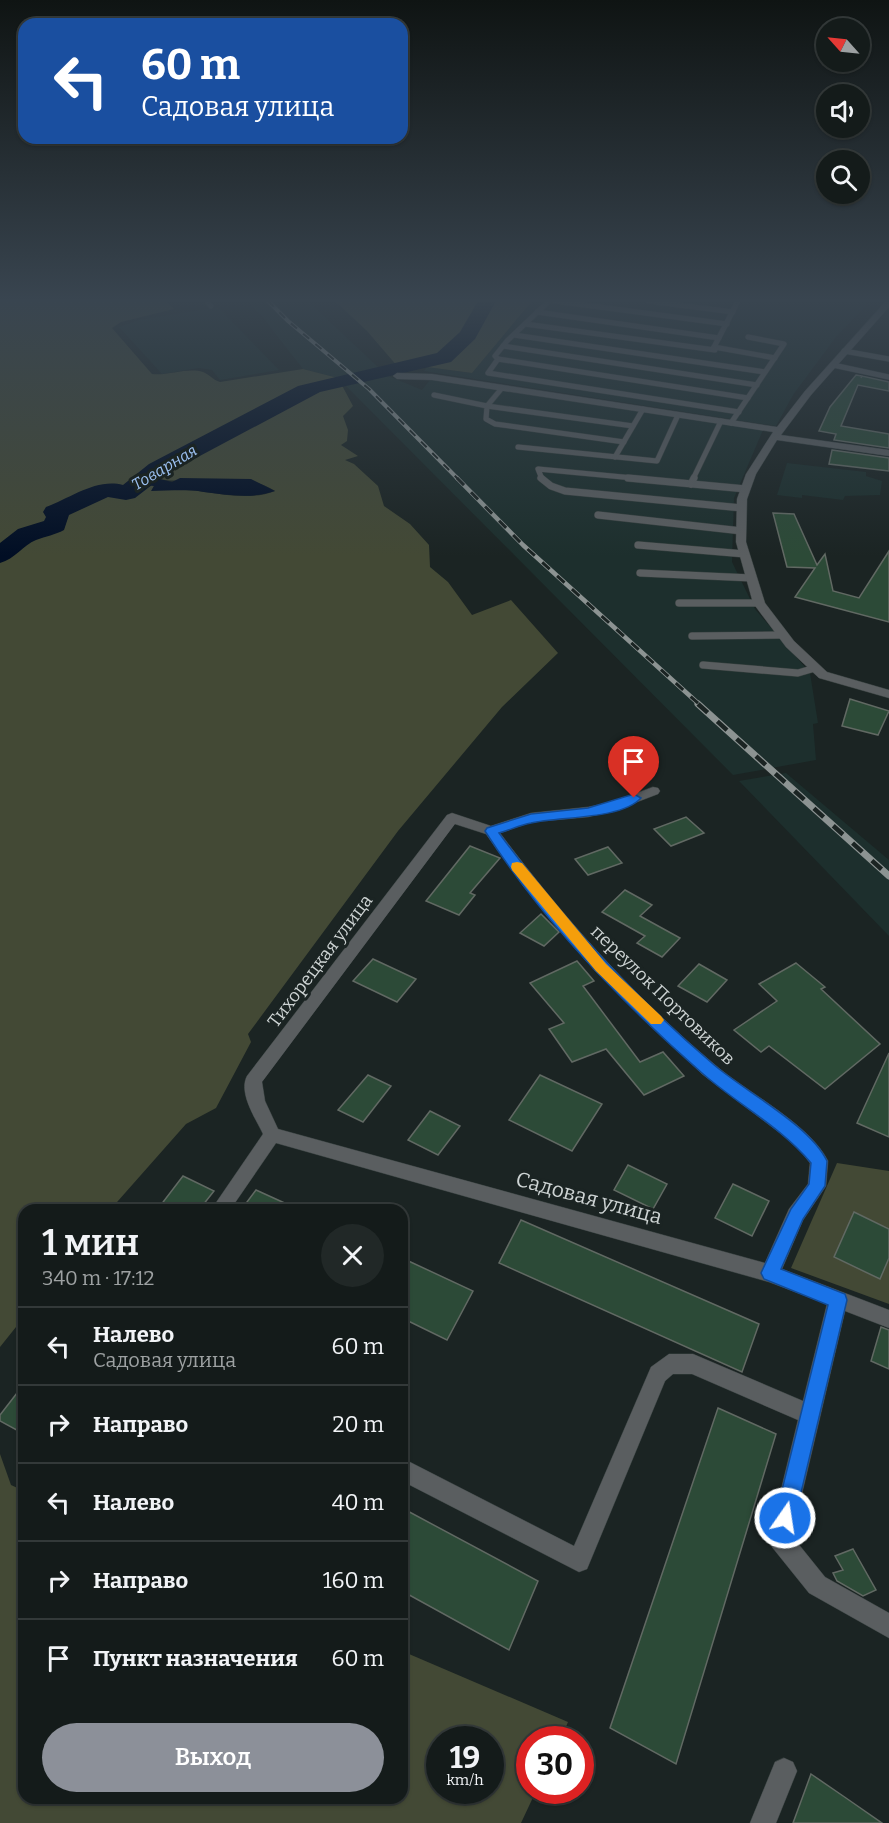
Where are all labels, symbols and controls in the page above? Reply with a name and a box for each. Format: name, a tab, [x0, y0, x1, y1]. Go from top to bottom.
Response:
north arrow	[816, 18, 870, 72]
map controls	[816, 18, 870, 204]
text: 60 m	[141, 40, 240, 90]
icon: left	[42, 42, 120, 120]
button: sound	[816, 84, 870, 138]
text: Садовая улица	[141, 91, 334, 123]
button: search	[816, 150, 870, 204]
water label: Товарная	[128, 441, 200, 494]
pin	[608, 736, 659, 798]
icon: arrive	[617, 745, 650, 778]
street label: Тихорецкая улица	[263, 890, 377, 1032]
street label: переулок Портовиков	[586, 920, 740, 1070]
street label: Садовая улица	[513, 1166, 665, 1230]
text: 1 мин	[42, 1221, 139, 1265]
button: close	[321, 1224, 384, 1287]
text: 340 m · 17:12	[42, 1266, 154, 1290]
text: Налево	[93, 1321, 174, 1348]
icon: left	[42, 1330, 75, 1363]
text: 60 m	[332, 1333, 384, 1360]
text: Садовая улица	[93, 1348, 236, 1372]
icon: right	[42, 1408, 75, 1441]
text: Направо	[93, 1411, 188, 1438]
text: 20 m	[333, 1411, 384, 1438]
icon: left	[42, 1486, 75, 1519]
position arrow	[753, 1486, 817, 1550]
text: Налево	[93, 1489, 174, 1516]
text: 40 m	[332, 1489, 384, 1516]
icon: right	[42, 1564, 75, 1597]
text: Направо	[93, 1567, 188, 1594]
text: 160 m	[323, 1567, 384, 1594]
icon: arrive	[42, 1642, 75, 1675]
text: Пункт назначения	[93, 1645, 298, 1672]
text: 60 m	[332, 1645, 384, 1672]
button: Выход	[42, 1723, 384, 1792]
speed limit sign: 30	[516, 1726, 594, 1804]
text: 19	[450, 1740, 480, 1776]
text: km/h	[446, 1771, 484, 1789]

